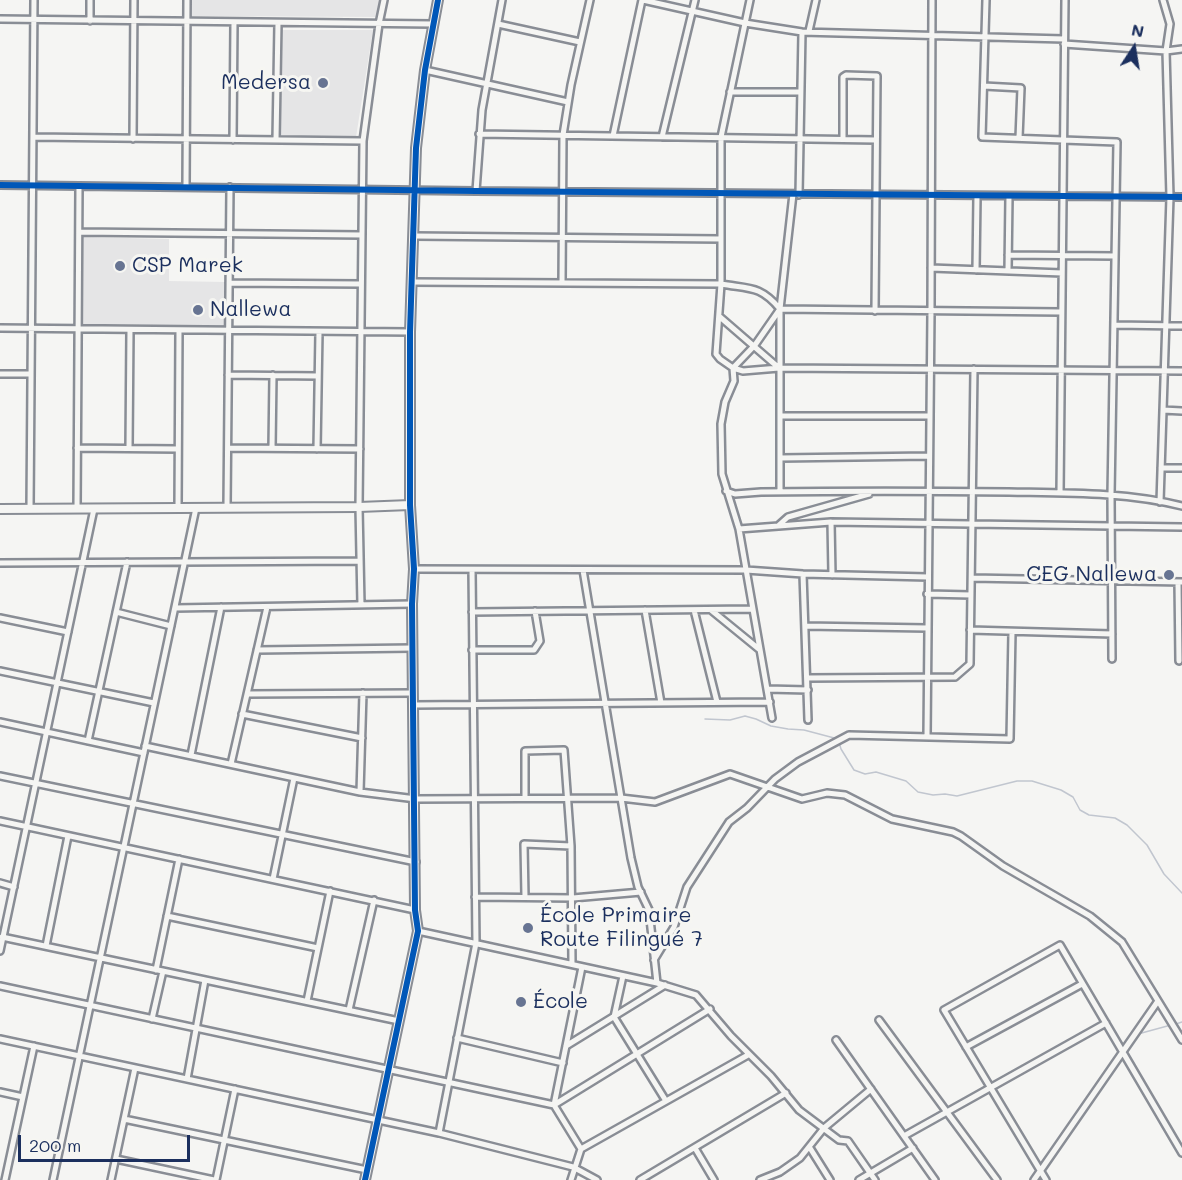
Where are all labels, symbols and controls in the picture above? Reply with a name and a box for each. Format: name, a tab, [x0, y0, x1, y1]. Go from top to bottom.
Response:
north arrow	[1104, 18, 1164, 78]
text: N	[1130, 18, 1146, 41]
place label: Medersa	[221, 70, 311, 96]
marker: Medersa	[316, 76, 330, 90]
place label: CSP Marek	[132, 253, 243, 279]
marker: CSP Marek	[113, 259, 127, 273]
place label: Nallewa	[210, 297, 292, 323]
marker: Nallewa	[191, 303, 205, 317]
place label: CEG Nallewa	[1026, 562, 1157, 588]
marker: CEG Nallewa	[1162, 568, 1176, 582]
place label: École Primaire Route Filingué 7	[540, 903, 703, 953]
marker: École Primaire Route Filingué 7	[521, 921, 535, 935]
place label: École	[533, 989, 588, 1015]
marker: École	[514, 995, 528, 1009]
scale bar	[21, 1123, 194, 1161]
text: 200 m	[29, 1133, 81, 1157]

